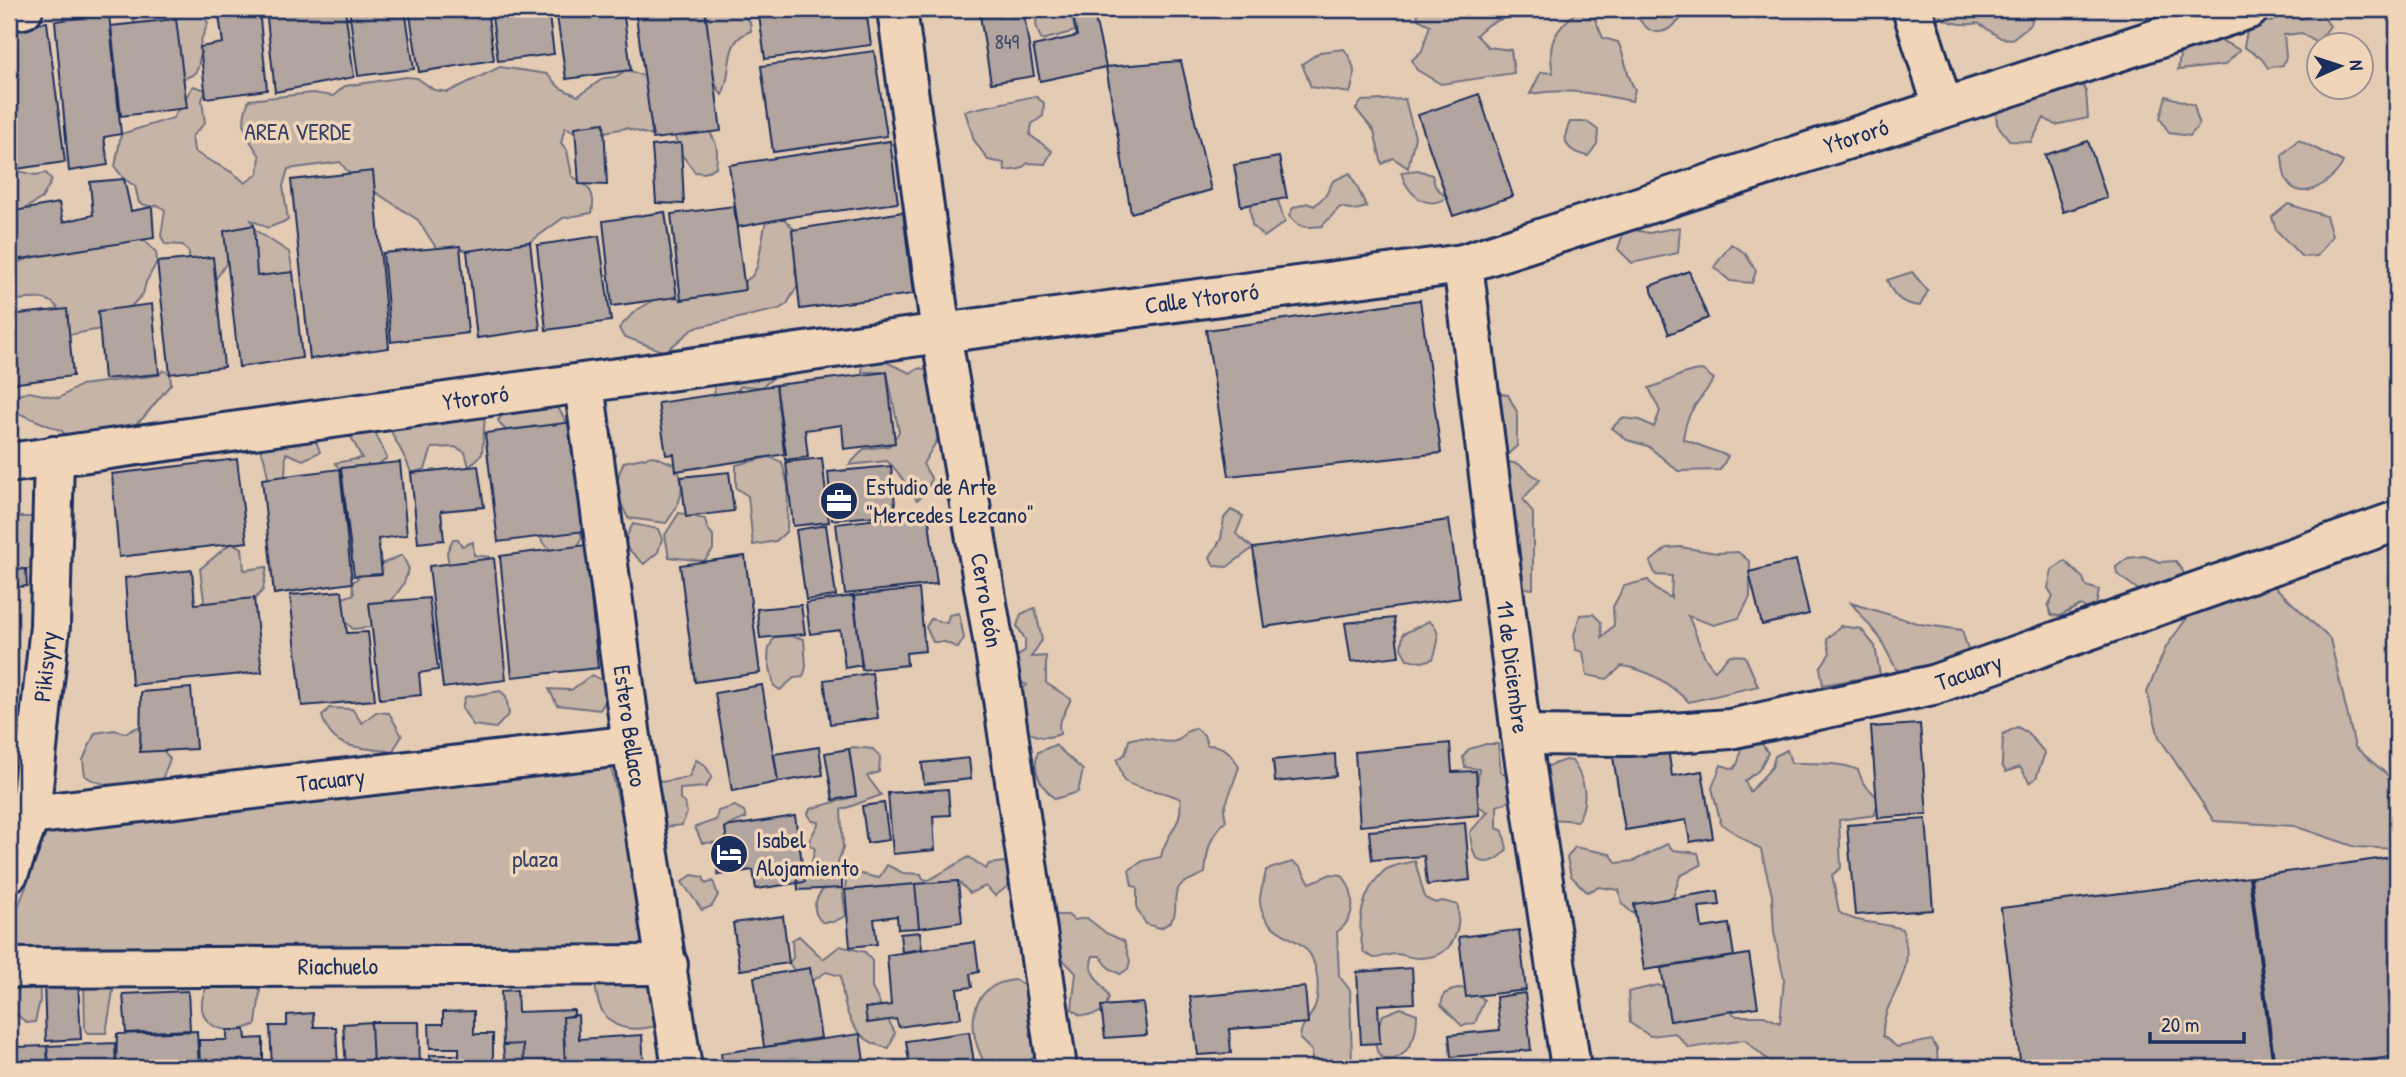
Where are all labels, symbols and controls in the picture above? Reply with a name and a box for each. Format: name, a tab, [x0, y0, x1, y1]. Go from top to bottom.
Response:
house number: 849	[995, 27, 1020, 56]
north arrow	[2304, 32, 2374, 102]
text: N	[2344, 59, 2370, 71]
street label: Ytororó	[1819, 110, 1893, 161]
park label: AREA VERDE	[244, 115, 352, 147]
street label: Calle Ytororó	[1143, 274, 1261, 321]
street label: Ytororó	[440, 376, 511, 417]
place label: Estudio de Arte "Mercedes Lezcano"	[866, 470, 1034, 530]
office icon: Estudio de Arte "Mercedes Lezcano"	[818, 480, 860, 522]
street label: Cerro León	[964, 550, 1011, 650]
street label: 11 de Diciembre	[1490, 599, 1538, 735]
street label: Pikisyry	[25, 629, 64, 704]
street label: Tacuary	[1931, 645, 2006, 698]
street label: Estero Bellaco	[607, 663, 655, 789]
street label: Tacuary	[295, 759, 367, 799]
place label: Isabel Alojamiento	[756, 823, 859, 883]
hotel icon: Isabel Alojamiento	[708, 833, 750, 875]
park label: plaza	[512, 842, 558, 874]
street label: Riachuelo	[298, 949, 379, 982]
scale bar	[2150, 1000, 2245, 1044]
text: 20 m	[2161, 1010, 2199, 1039]

